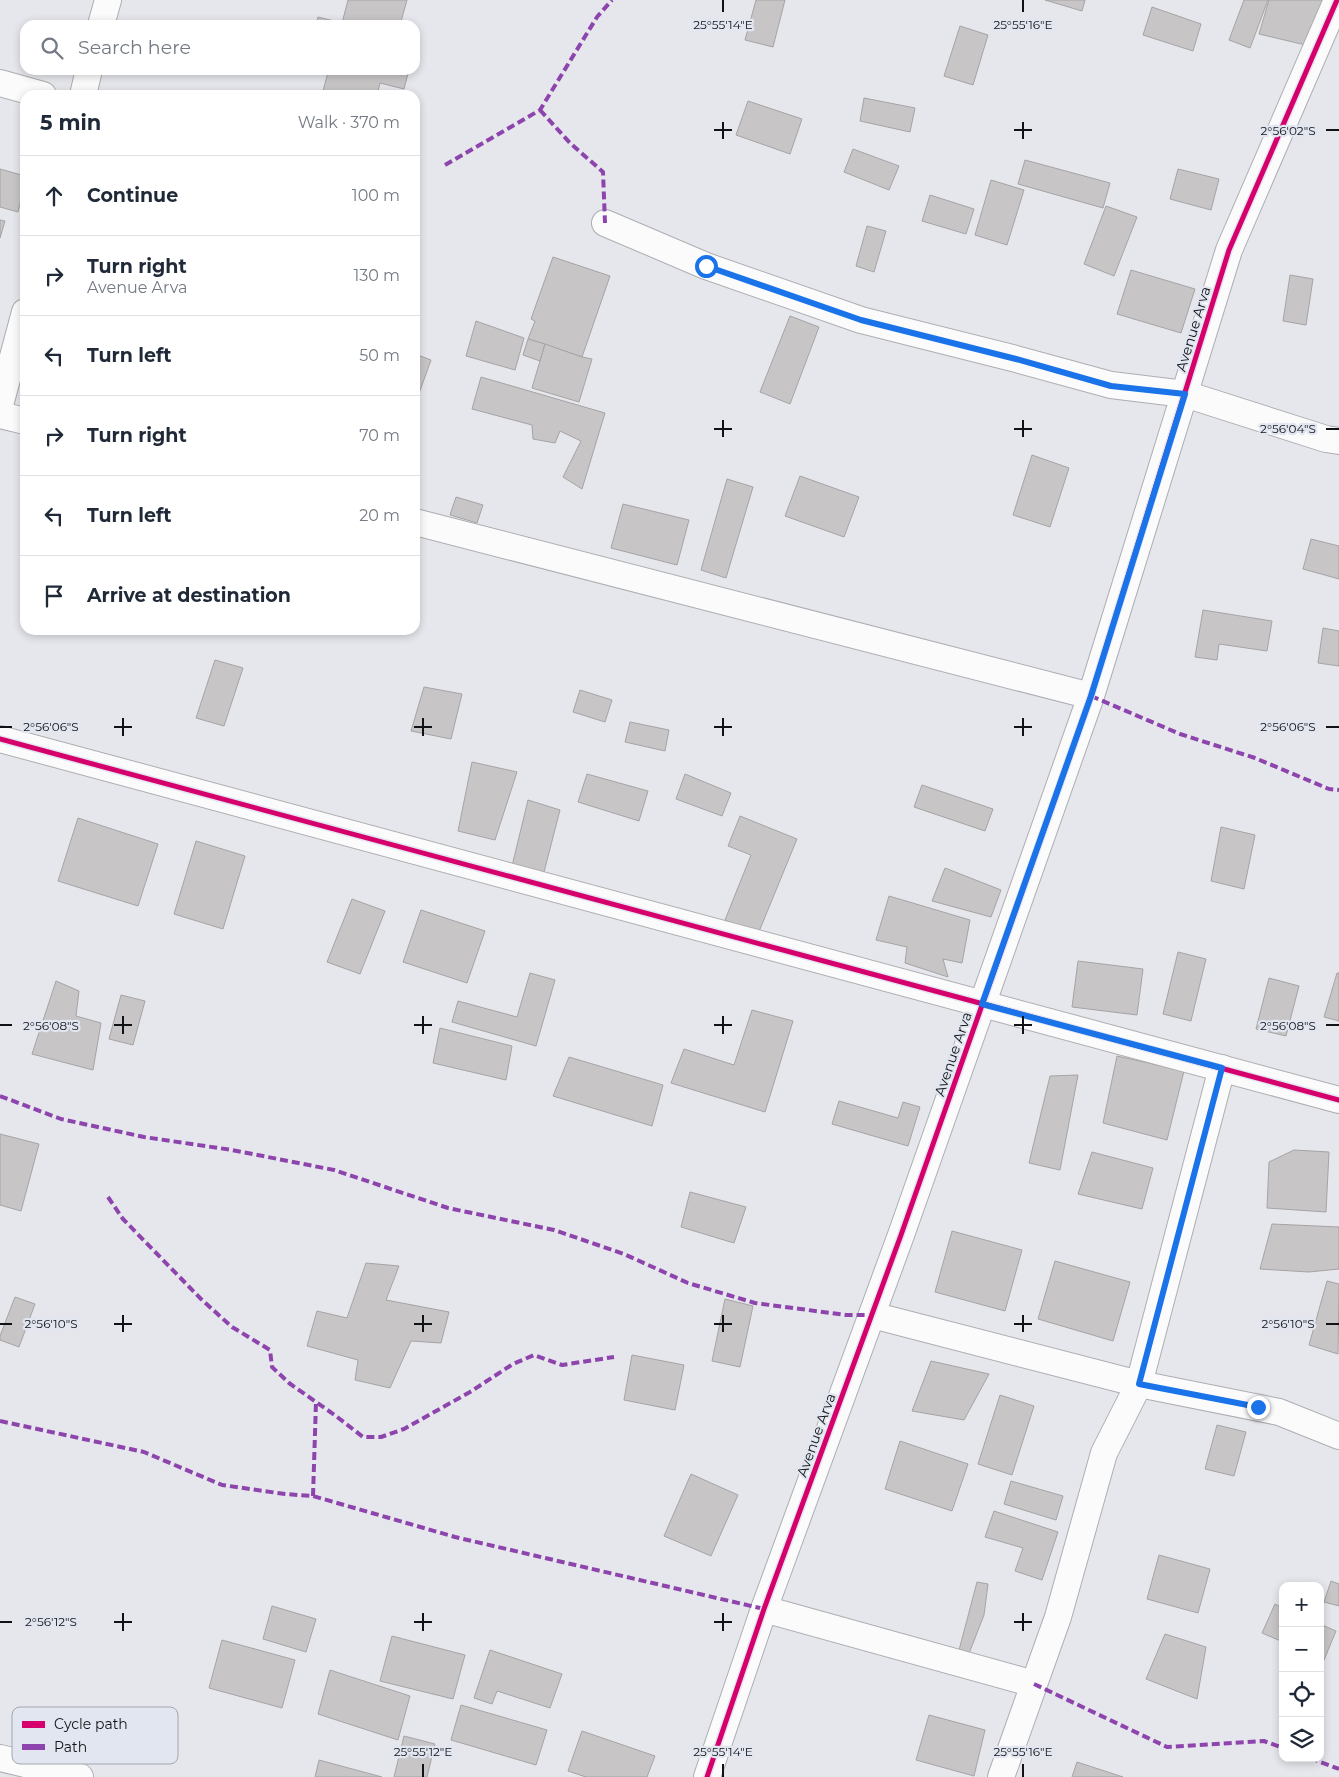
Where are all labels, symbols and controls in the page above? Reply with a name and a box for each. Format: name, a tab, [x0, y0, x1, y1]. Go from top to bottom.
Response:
text: 25°55'14"E	[693, 17, 753, 32]
text: 25°55'16"E	[993, 17, 1053, 32]
search box	[20, 20, 420, 75]
icon: search	[38, 34, 66, 62]
text: Search here	[78, 36, 191, 59]
text: 5 min	[40, 110, 101, 135]
text: Walk · 370 m	[298, 113, 400, 132]
text: 2°56'02"S	[1260, 123, 1316, 138]
icon: ahead	[40, 182, 68, 210]
text: Continue	[87, 184, 178, 207]
text: 100 m	[352, 186, 400, 205]
text: Turn right	[87, 255, 187, 278]
route start	[695, 255, 718, 278]
icon: right	[40, 262, 68, 290]
text: 130 m	[353, 266, 400, 285]
text: Avenue Arva	[87, 278, 188, 297]
street label: Avenue Arva	[1172, 284, 1214, 374]
icon: left	[40, 342, 68, 370]
text: Turn left	[87, 344, 172, 367]
text: 50 m	[359, 346, 400, 365]
text: 2°56'04"S	[1260, 421, 1316, 436]
icon: right	[40, 422, 68, 450]
text: Turn right	[87, 424, 187, 447]
text: 70 m	[359, 426, 400, 445]
icon: left	[40, 502, 68, 530]
text: Turn left	[87, 504, 172, 527]
text: 20 m	[359, 506, 400, 525]
icon: arrive	[40, 582, 68, 610]
text: Arrive at destination	[87, 584, 291, 607]
text: 2°56'06"S	[23, 719, 79, 734]
text: 2°56'06"S	[1260, 719, 1316, 734]
street label: Avenue Arva	[930, 1009, 976, 1099]
text: 2°56'08"S	[23, 1018, 79, 1033]
text: 2°56'08"S	[1260, 1018, 1316, 1033]
text: 2°56'10"S	[24, 1316, 78, 1331]
text: 2°56'10"S	[1261, 1316, 1315, 1331]
street label: Avenue Arva	[793, 1391, 839, 1479]
route end	[1247, 1396, 1270, 1419]
map controls	[1279, 1582, 1324, 1762]
button: +	[1279, 1582, 1324, 1627]
text: 2°56'12"S	[25, 1614, 77, 1629]
button: −	[1279, 1627, 1324, 1672]
button: locate	[1279, 1672, 1324, 1717]
legend	[12, 1707, 178, 1764]
text: Cycle path	[54, 1715, 128, 1733]
button: layers	[1279, 1717, 1324, 1762]
text: Path	[54, 1738, 87, 1756]
text: 25°55'12"E	[394, 1744, 452, 1759]
text: 25°55'14"E	[693, 1744, 753, 1759]
text: 25°55'16"E	[993, 1744, 1053, 1759]

